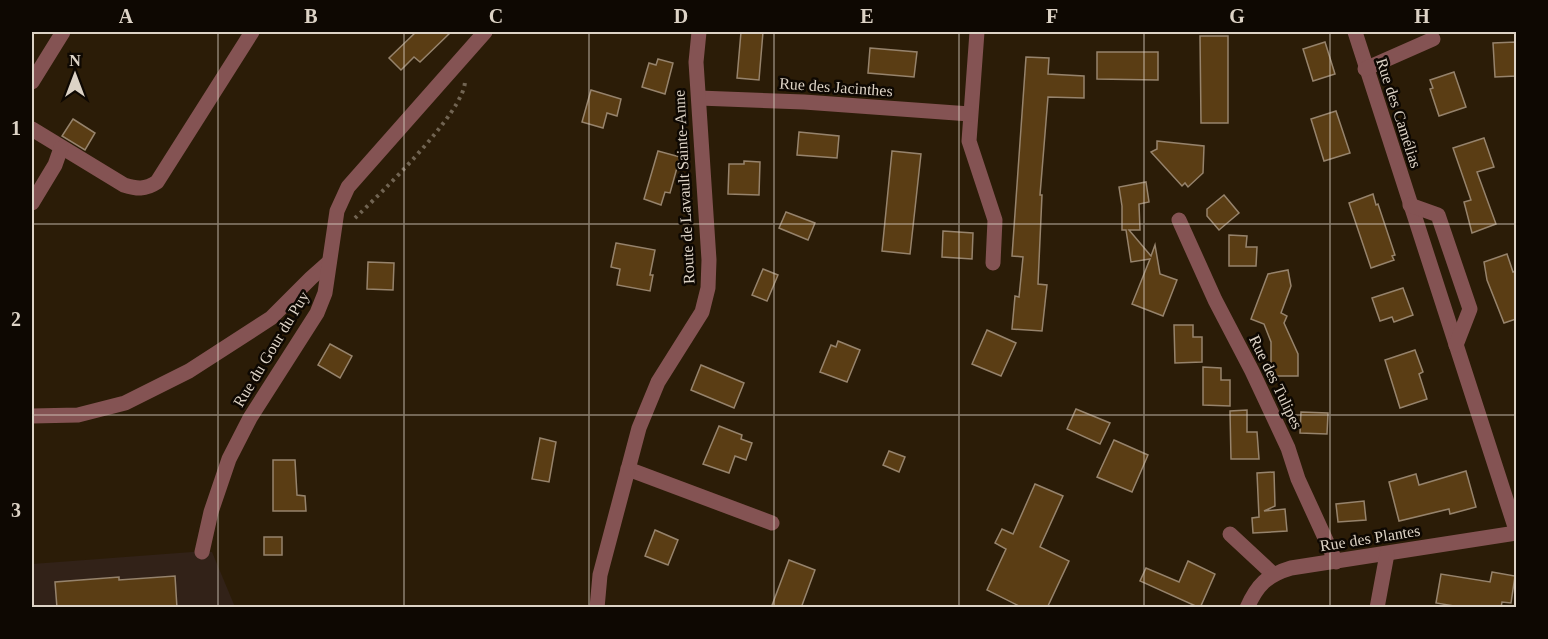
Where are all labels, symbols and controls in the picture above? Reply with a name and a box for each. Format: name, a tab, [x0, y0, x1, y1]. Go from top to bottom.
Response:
text: A	[119, 5, 134, 27]
text: B	[304, 5, 318, 27]
text: C	[489, 5, 503, 27]
text: D	[674, 5, 688, 27]
text: E	[860, 5, 874, 27]
text: F	[1046, 5, 1058, 27]
text: G	[1229, 5, 1245, 27]
text: H	[1414, 5, 1430, 27]
north arrow	[45, 45, 105, 105]
text: N	[69, 52, 81, 69]
street label: Rue des Camélias	[1373, 56, 1425, 170]
street label: Rue des Jacinthes	[779, 75, 893, 99]
street label: Route de Lavault Sainte-Anne	[670, 90, 698, 284]
text: 1	[11, 117, 21, 139]
street label: Rue du Gour du Puy	[230, 288, 313, 410]
text: 2	[11, 308, 21, 330]
street label: Rue des Tulipes	[1245, 332, 1306, 432]
text: 3	[11, 499, 21, 521]
street label: Rue des Plantes	[1319, 522, 1421, 554]

